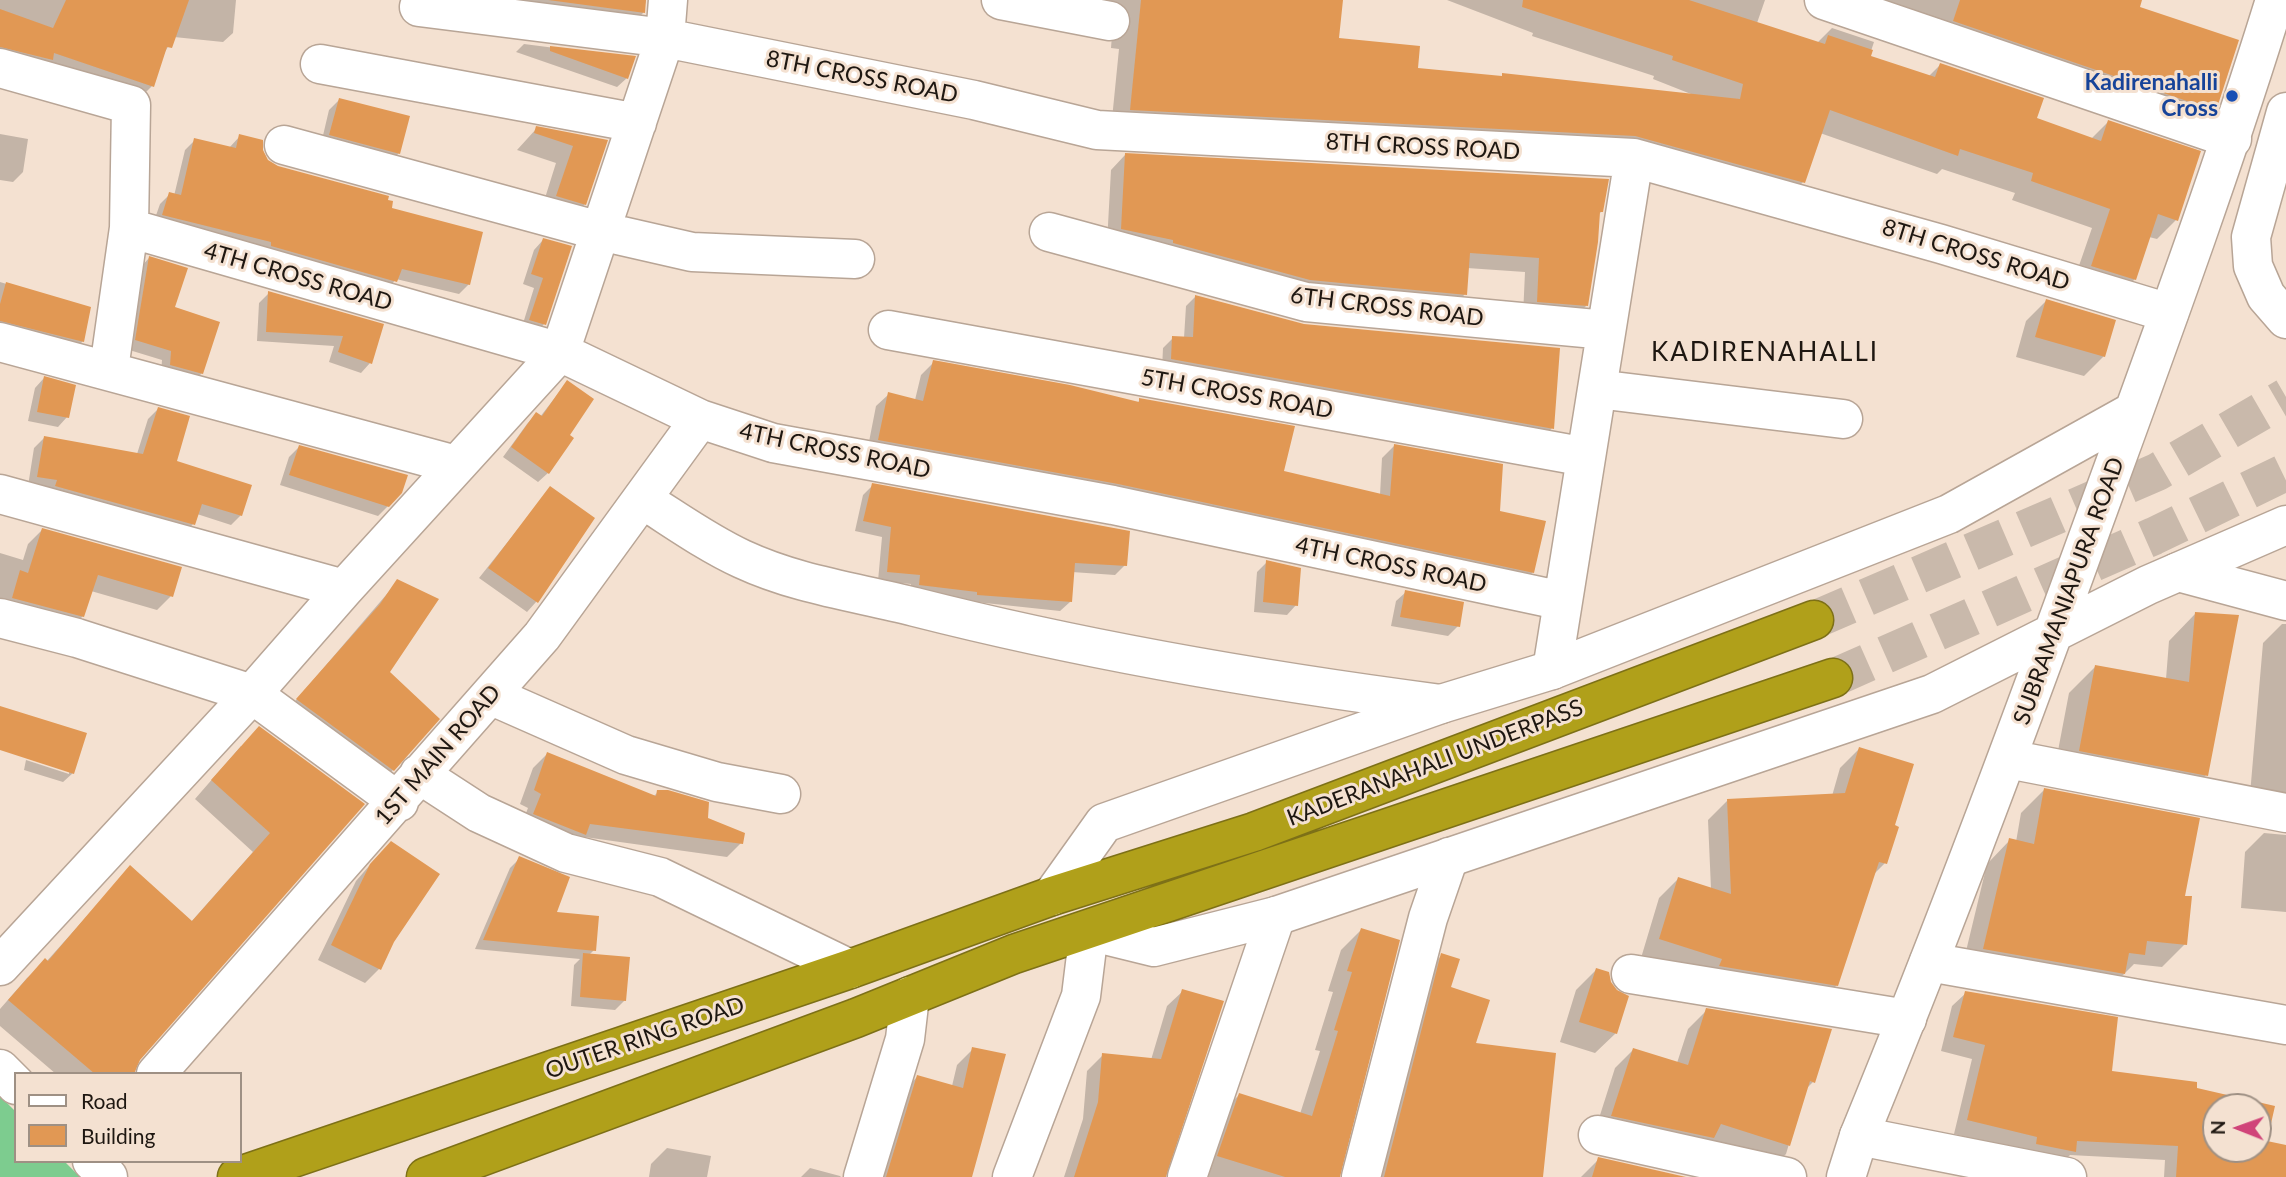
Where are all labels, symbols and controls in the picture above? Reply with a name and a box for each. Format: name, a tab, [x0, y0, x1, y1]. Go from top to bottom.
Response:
street label: 8TH CROSS ROAD	[764, 45, 960, 109]
place label: Kadirenahalli Cross	[2085, 69, 2218, 123]
marker: Kadirenahalli Cross	[2224, 88, 2240, 104]
street label: 8TH CROSS ROAD	[1325, 128, 1521, 166]
street label: 8TH CROSS ROAD	[1879, 213, 2073, 297]
street label: 4TH CROSS ROAD	[201, 237, 395, 317]
street label: 6TH CROSS ROAD	[1289, 281, 1485, 333]
district label: KADIRENAHALLI	[1653, 337, 1877, 369]
street label: 5TH CROSS ROAD	[1139, 364, 1335, 424]
street label: 4TH CROSS ROAD	[737, 417, 933, 485]
street label: SUBRAMANIAPURA ROAD	[2008, 453, 2130, 729]
street label: 4TH CROSS ROAD	[1293, 531, 1489, 599]
street label: 1ST MAIN ROAD	[369, 679, 507, 831]
street label: KADERANAHALI UNDERPASS	[1283, 694, 1587, 832]
street label: OUTER RING ROAD	[542, 991, 748, 1085]
legend	[14, 1072, 242, 1163]
text: Road	[81, 1088, 128, 1113]
north arrow	[2202, 1093, 2272, 1163]
text: N	[2206, 1120, 2229, 1135]
text: Building	[81, 1123, 156, 1148]

